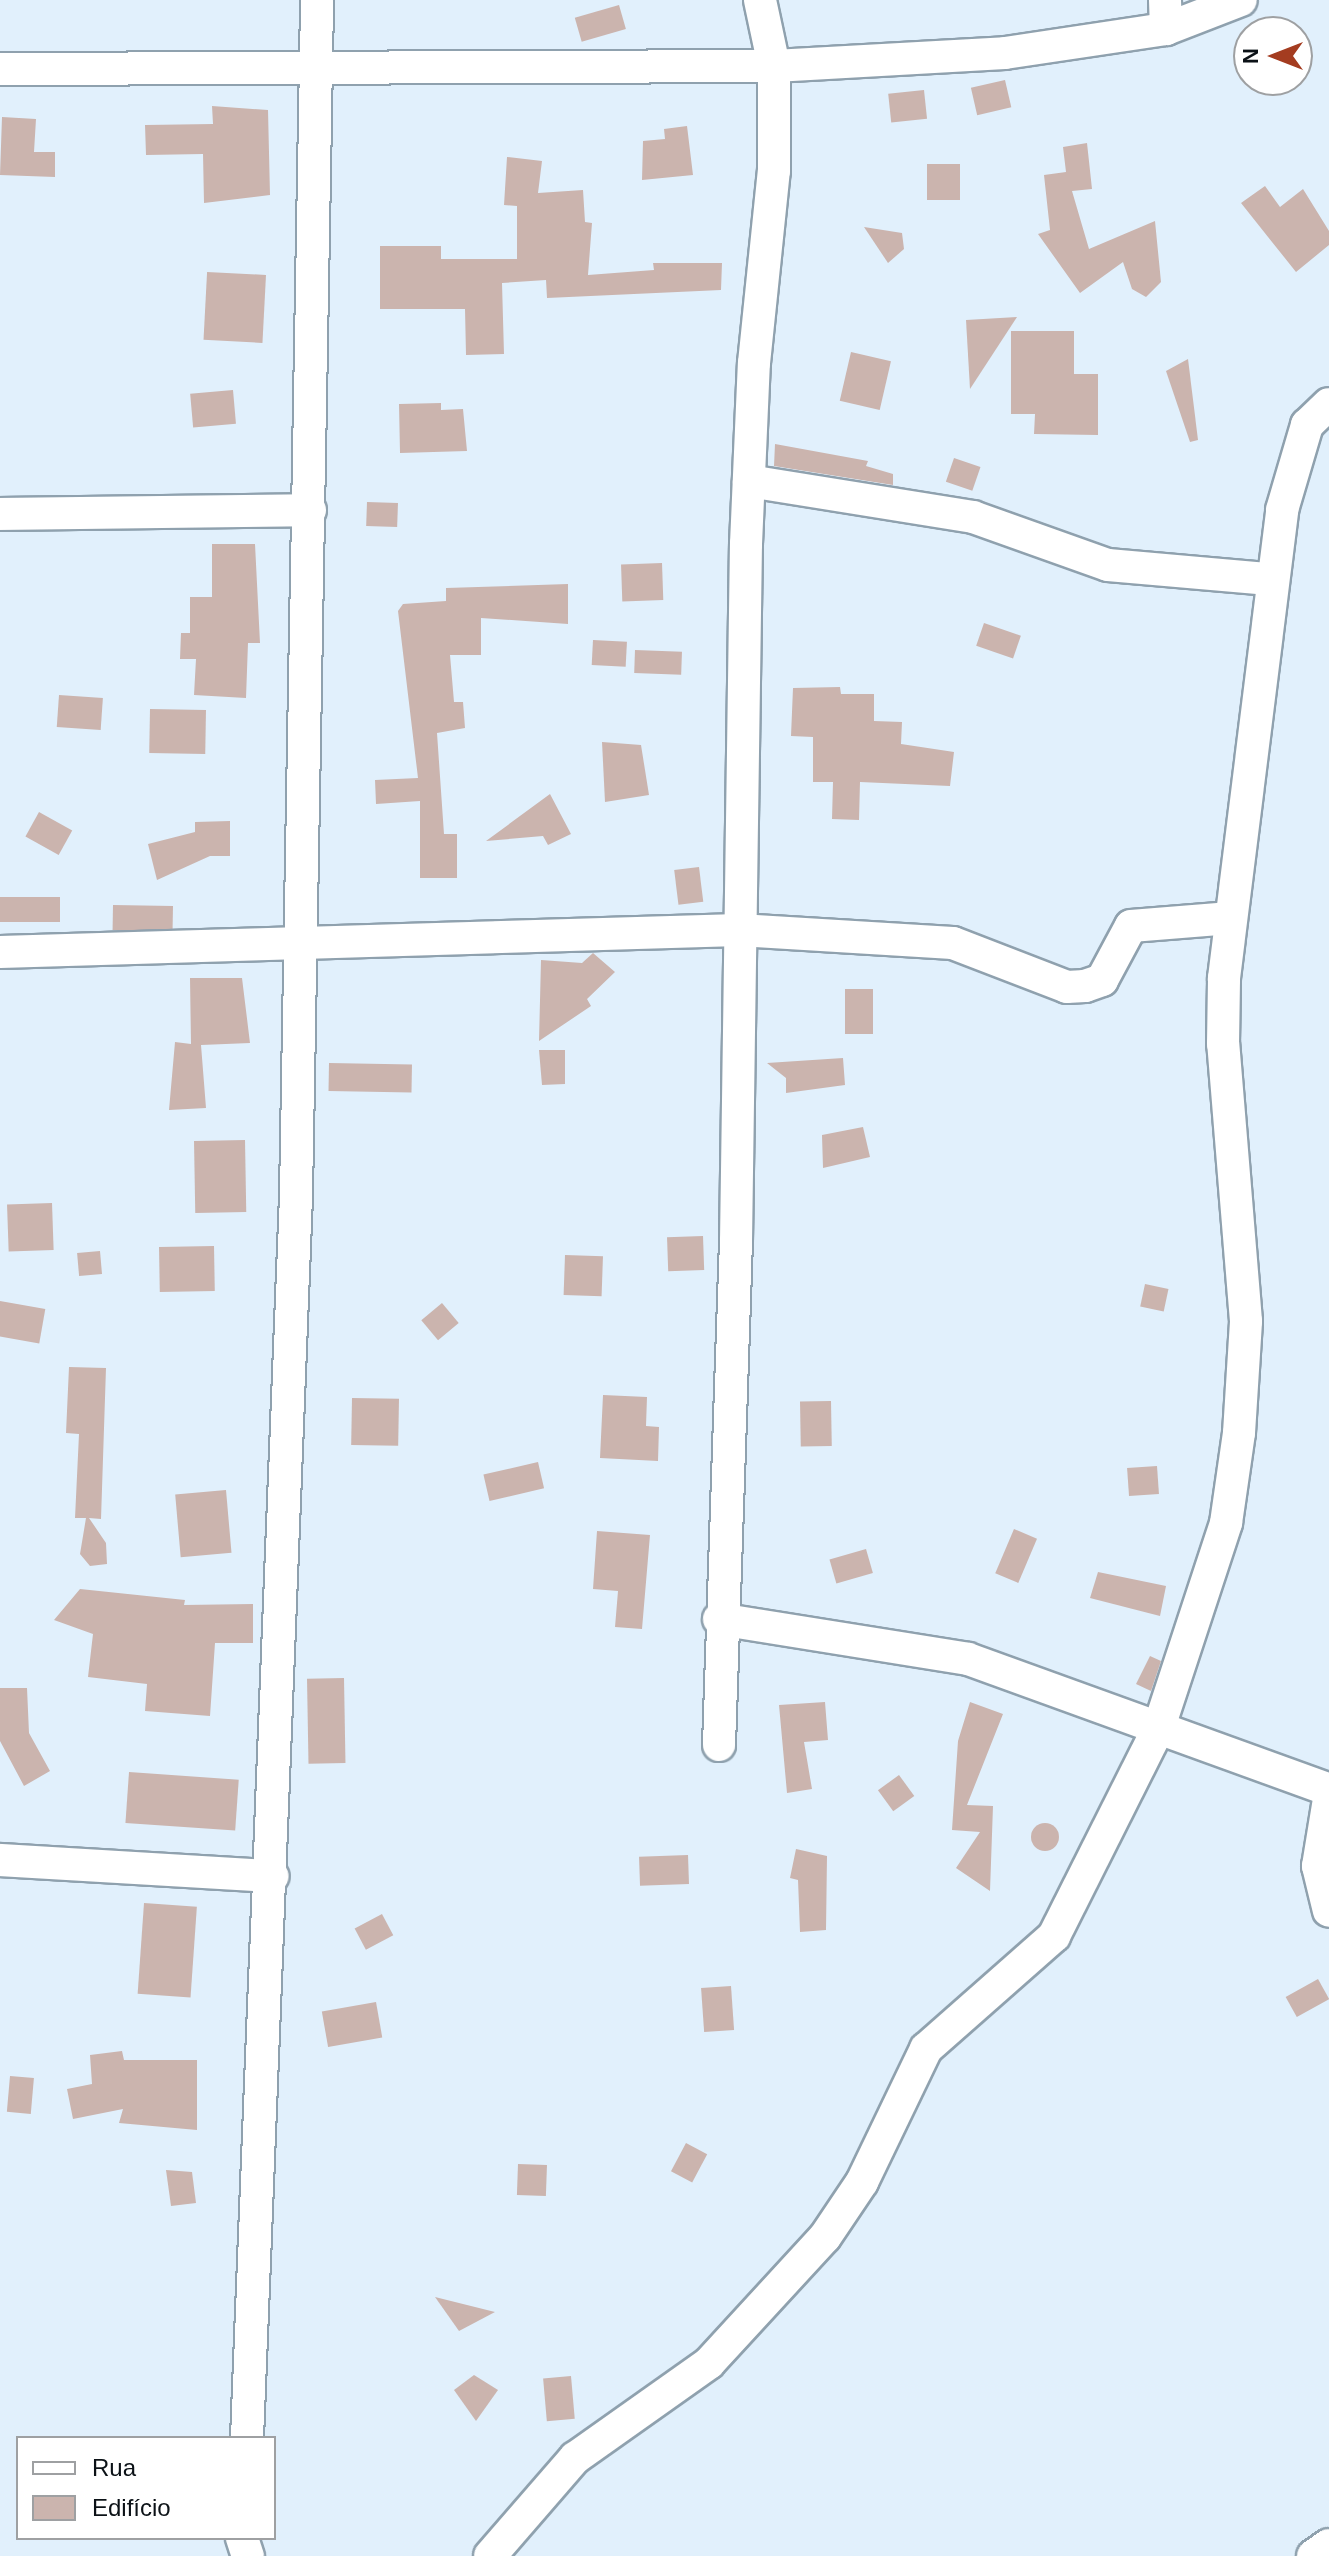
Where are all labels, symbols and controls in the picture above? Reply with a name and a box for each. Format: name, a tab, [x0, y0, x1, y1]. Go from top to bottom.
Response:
north arrow	[1233, 16, 1313, 96]
text: N	[1238, 48, 1263, 64]
legend	[16, 2436, 276, 2540]
text: Rua	[92, 2454, 136, 2481]
text: Edifício	[92, 2494, 171, 2521]

